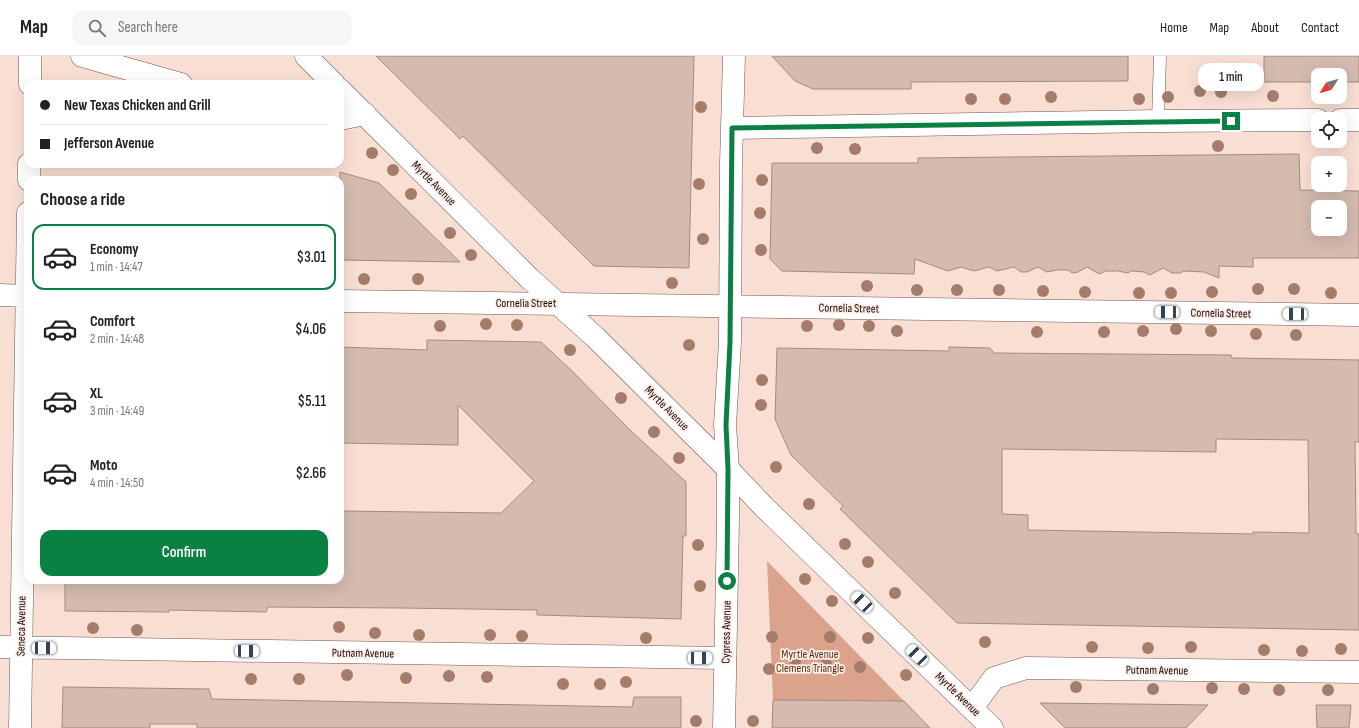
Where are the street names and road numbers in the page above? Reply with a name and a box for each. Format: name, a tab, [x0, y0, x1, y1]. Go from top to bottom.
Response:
street label: Myrtle Avenue	[408, 158, 459, 209]
street label: Cornelia Street	[496, 296, 557, 311]
street label: Cornelia Street	[819, 300, 880, 317]
street label: Cornelia Street	[1191, 305, 1252, 322]
street label: Myrtle Avenue	[641, 383, 692, 434]
street label: Seneca Avenue	[13, 595, 30, 656]
street label: Cypress Avenue	[718, 600, 735, 664]
street label: Putnam Avenue	[332, 645, 395, 662]
street label: Putnam Avenue	[1126, 662, 1189, 679]
street label: Myrtle Avenue	[932, 669, 984, 720]

